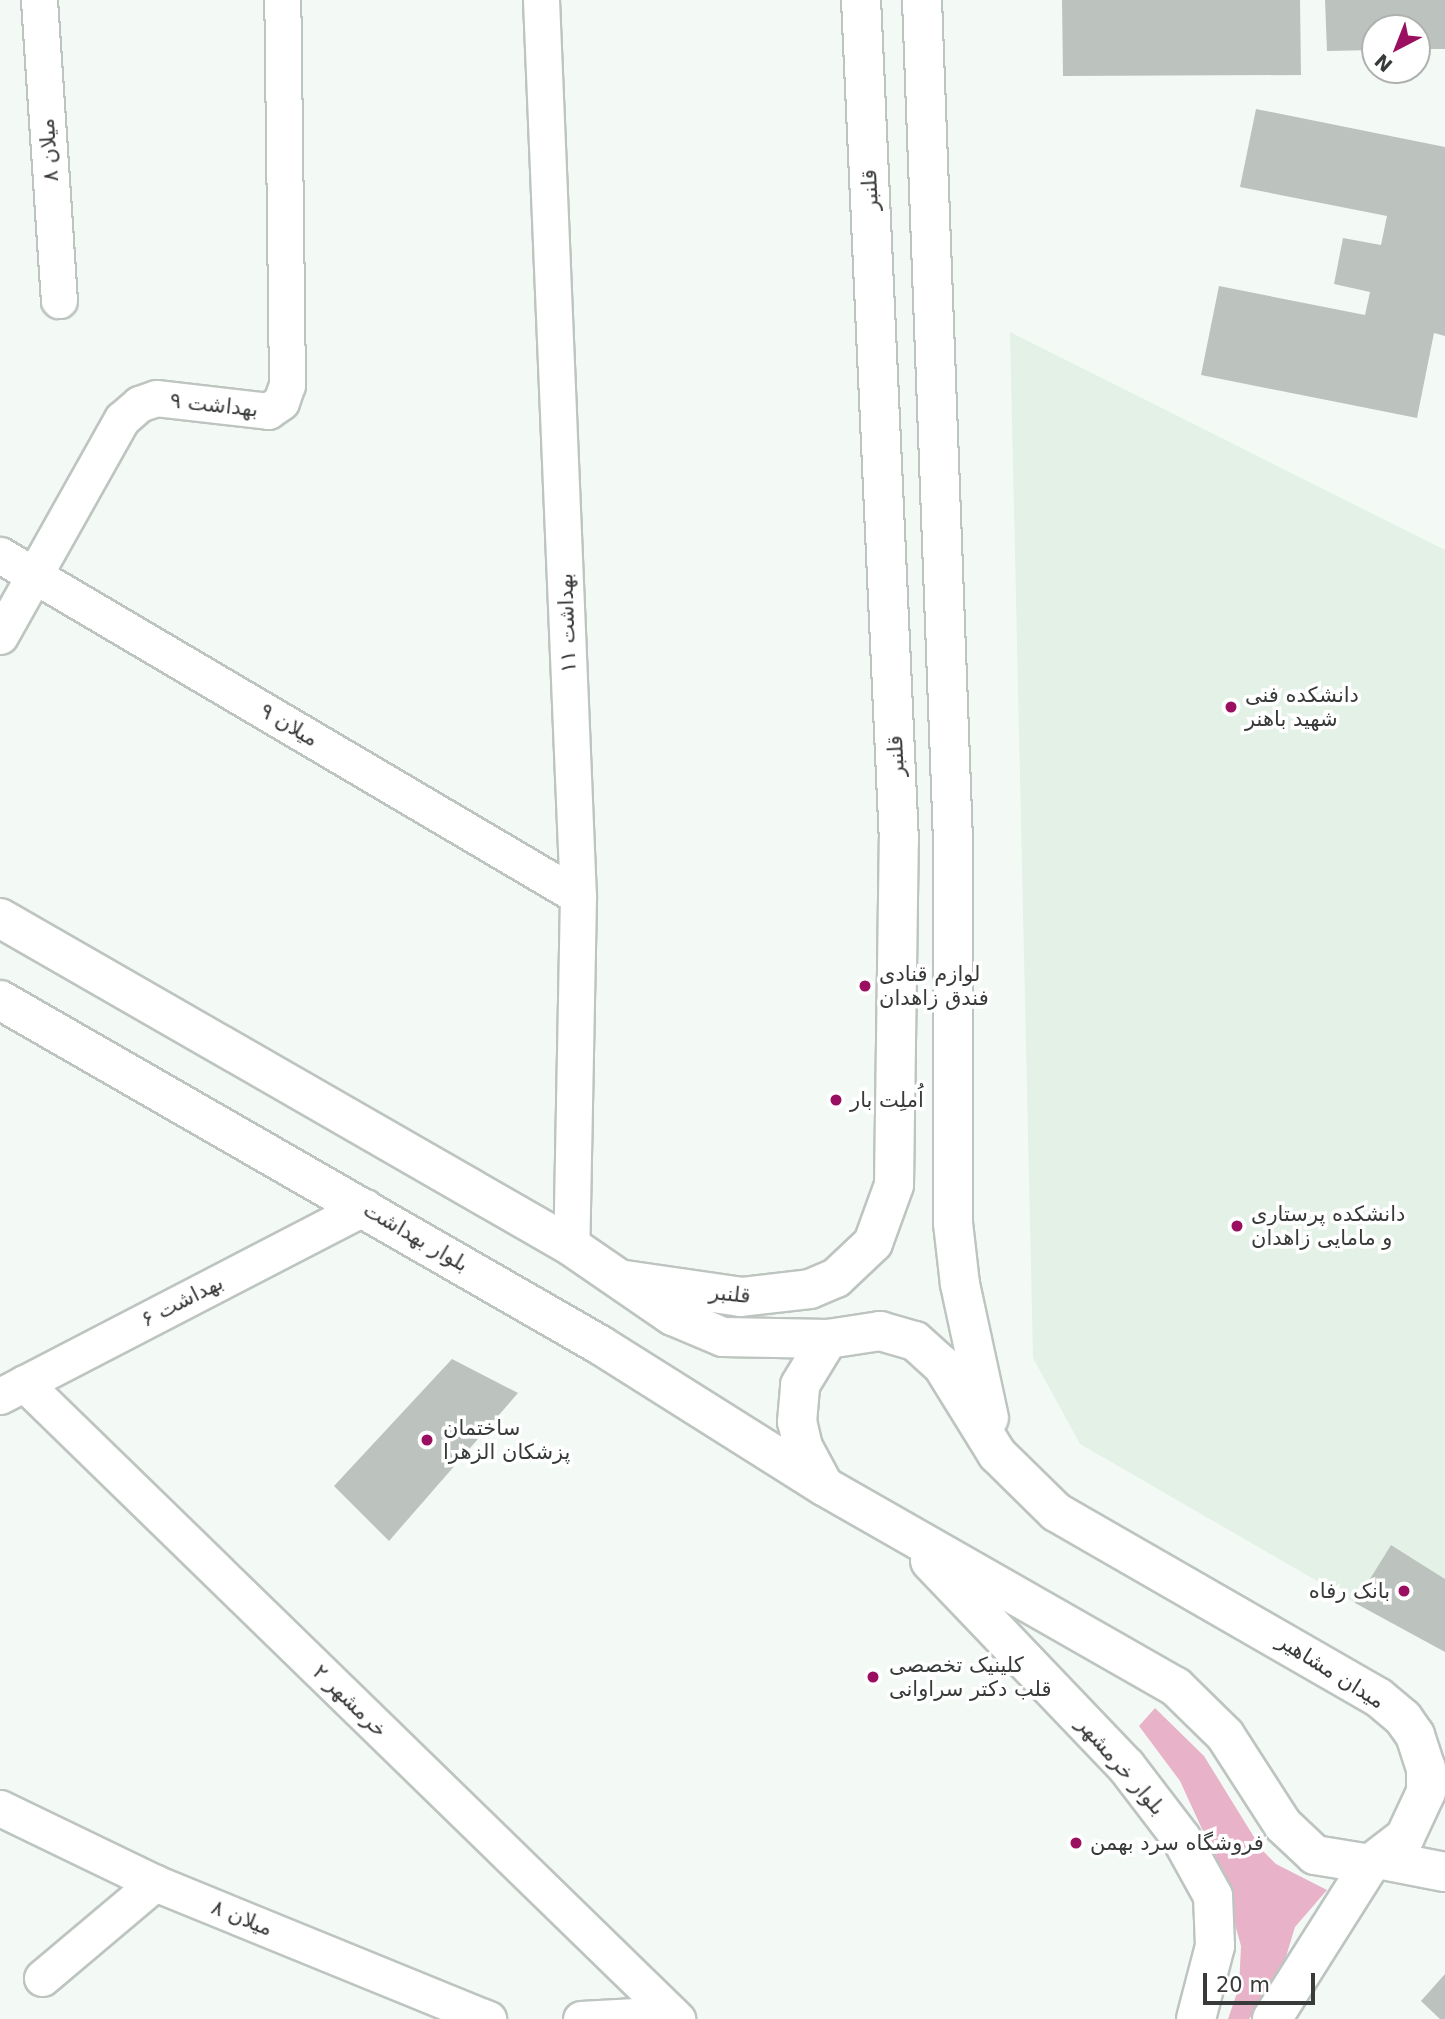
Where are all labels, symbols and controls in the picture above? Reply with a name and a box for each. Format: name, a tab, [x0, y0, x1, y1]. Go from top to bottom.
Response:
north arrow	[1361, 14, 1431, 84]
text: N	[1370, 50, 1397, 77]
street label: میلان ۸	[34, 117, 64, 183]
street label: قلنبر	[856, 169, 884, 211]
street label: بهداشت ۹	[169, 388, 259, 422]
street label: بهداشت ۱۱	[553, 573, 581, 673]
place label: دانشکده فنی شهید باهنر	[1245, 682, 1359, 732]
street label: میلان ۹	[255, 698, 323, 752]
marker: دانشکده فنی شهید باهنر	[1223, 699, 1239, 715]
street label: قلنبر	[882, 735, 910, 777]
place label: لوازم قنادی فندق زاهدان	[879, 961, 989, 1011]
marker: لوازم قنادی فندق زاهدان	[857, 978, 873, 994]
place label: اُملِت بار	[850, 1087, 924, 1113]
marker: اُملِت بار	[828, 1092, 844, 1108]
street label: بلوار بهداشت	[359, 1197, 473, 1277]
place label: دانشکده پرستاری و مامایی زاهدان	[1251, 1201, 1405, 1251]
marker: دانشکده پرستاری و مامایی زاهدان	[1229, 1218, 1245, 1234]
street label: بهداشت ۶	[137, 1270, 227, 1332]
street label: قلنبر	[708, 1279, 752, 1309]
place label: ساختمان پزشکان الزهرا	[443, 1415, 570, 1465]
marker: ساختمان پزشکان الزهرا	[417, 1430, 437, 1450]
place label: بانک رفاه	[1309, 1578, 1390, 1604]
marker: بانک رفاه	[1396, 1583, 1412, 1599]
street label: میدان مشاهیر	[1273, 1628, 1389, 1714]
place label: کلینیک تخصصی قلب دکتر سراوانی	[889, 1652, 1052, 1702]
street label: خرمشهر ۲	[308, 1659, 392, 1743]
marker: کلینیک تخصصی قلب دکتر سراوانی	[863, 1667, 883, 1687]
street label: بلوار خرمشهر	[1071, 1712, 1171, 1820]
place label: فروشگاه سرد بهمن	[1090, 1830, 1264, 1856]
marker: فروشگاه سرد بهمن	[1068, 1835, 1084, 1851]
street label: میلان ۸	[208, 1894, 276, 1942]
scale bar	[1207, 1960, 1319, 2004]
text: 20 m	[1216, 1973, 1270, 1997]

